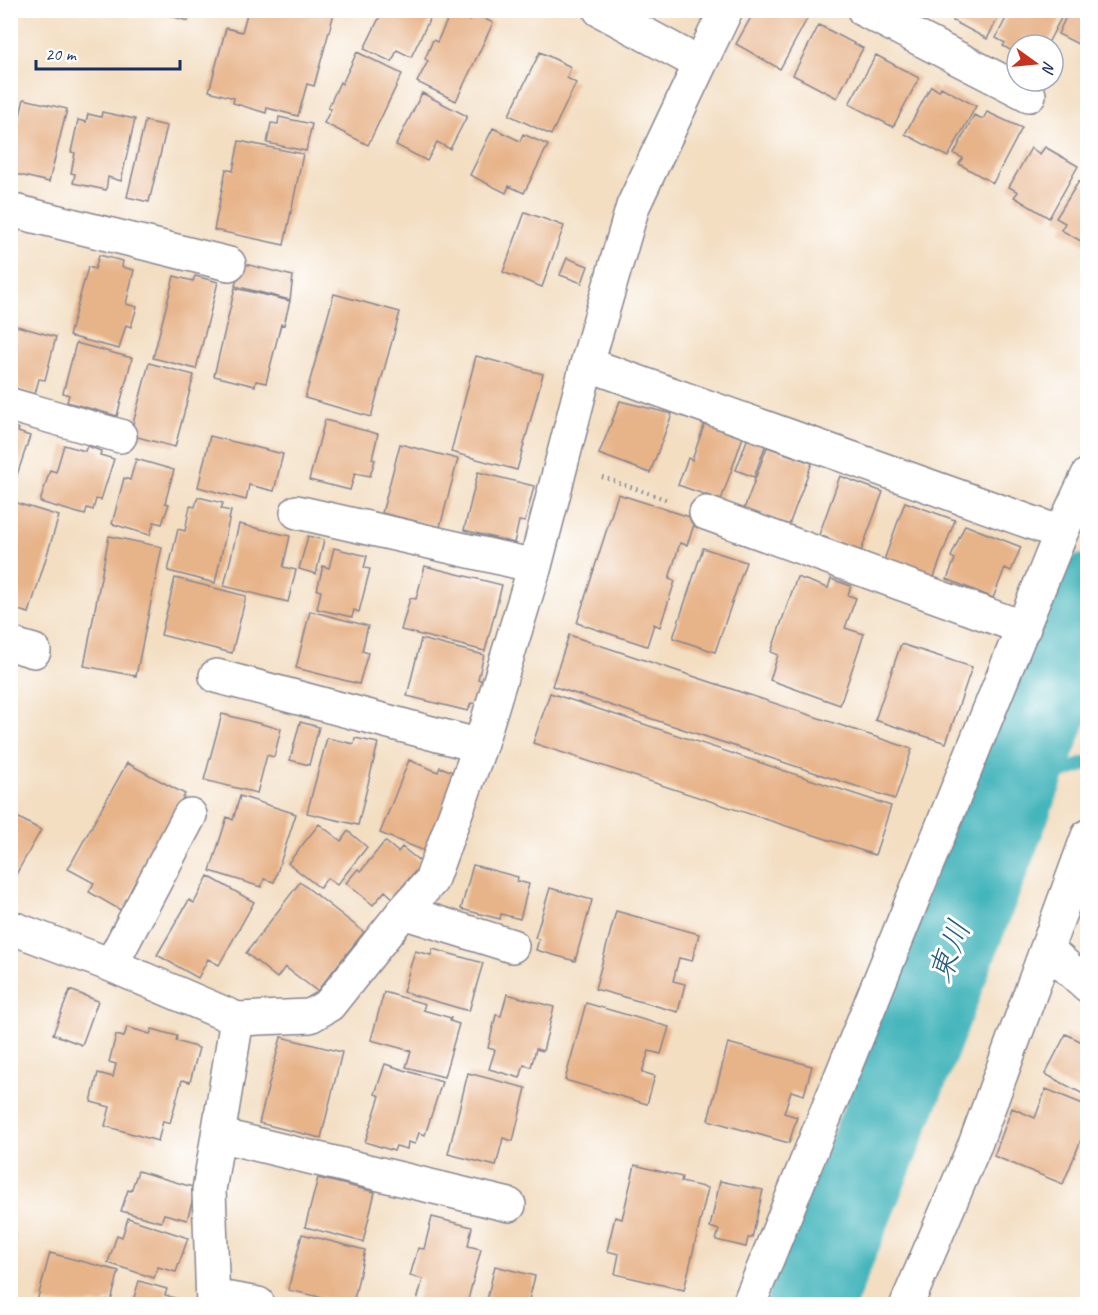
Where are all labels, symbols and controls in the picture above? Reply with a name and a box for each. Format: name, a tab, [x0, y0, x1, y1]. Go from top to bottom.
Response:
scale bar	[36, 33, 180, 71]
north arrow	[1005, 33, 1065, 93]
text: 20 m	[45, 43, 78, 65]
text: N	[1037, 59, 1059, 77]
water label: 東川	[919, 914, 980, 988]

